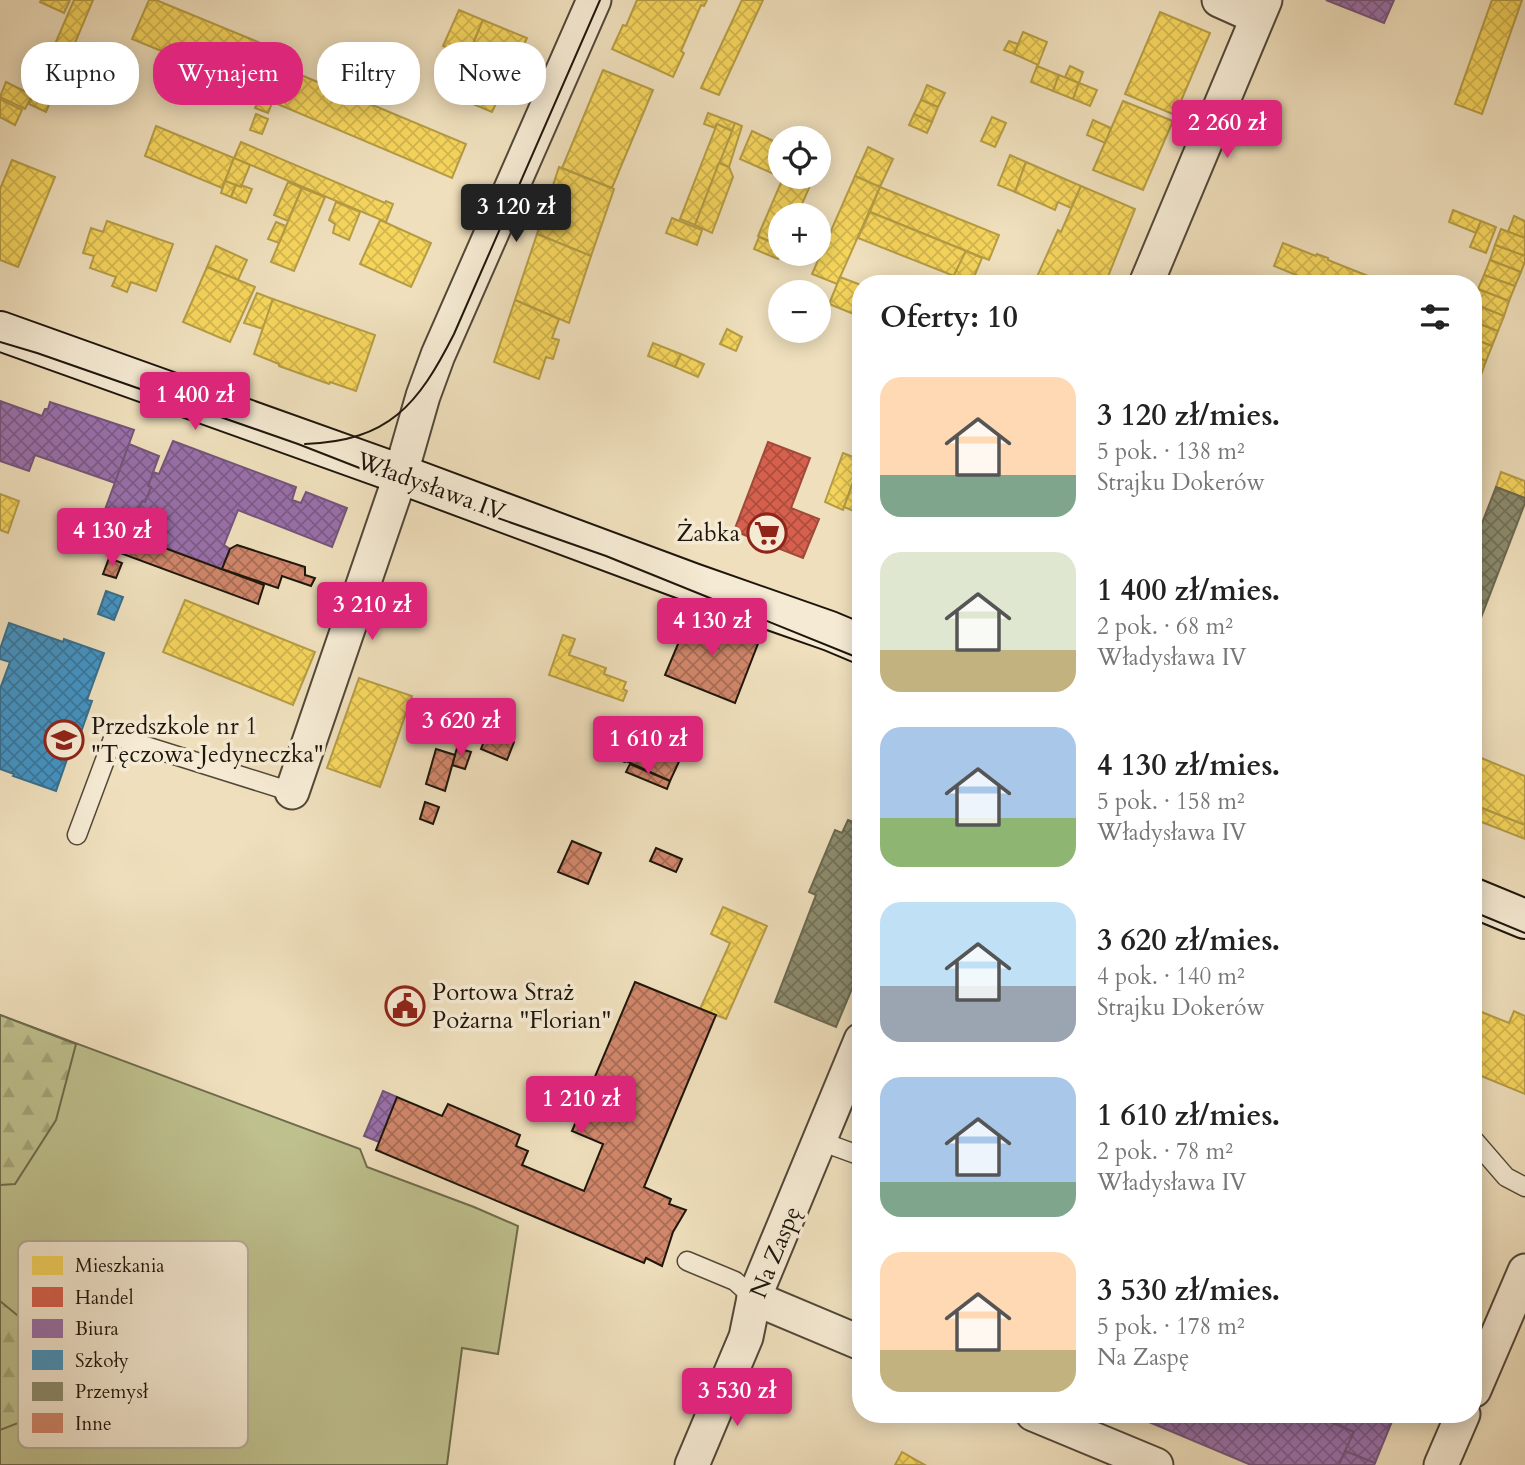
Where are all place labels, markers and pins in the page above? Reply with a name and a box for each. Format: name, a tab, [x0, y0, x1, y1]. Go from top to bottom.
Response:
pin: 2 260 zł	[1155, 100, 1299, 160]
pin: 3 120 zł	[444, 184, 588, 244]
pin: 1 400 zł	[123, 372, 267, 432]
pin: 4 130 zł	[40, 508, 184, 568]
supermarket icon: Żabka	[746, 512, 788, 554]
place label: Żabka	[676, 517, 741, 550]
pin: 3 210 zł	[300, 582, 444, 642]
pin: 4 130 zł	[640, 598, 784, 658]
pin: 3 620 zł	[389, 698, 533, 758]
place label: Przedszkole nr 1 "Tęczowa Jedyneczka"	[91, 710, 324, 771]
pin: 1 610 zł	[576, 716, 720, 776]
school or university icon: Przedszkole nr 1 "Tęczowa Jedyneczka"	[43, 719, 85, 761]
place label: Portowa Straż Pożarna "Florian"	[432, 976, 611, 1037]
public building icon: Portowa Straż Pożarna "Florian"	[384, 985, 426, 1027]
pin: 1 210 zł	[509, 1076, 653, 1136]
pin: 3 530 zł	[665, 1368, 809, 1428]

